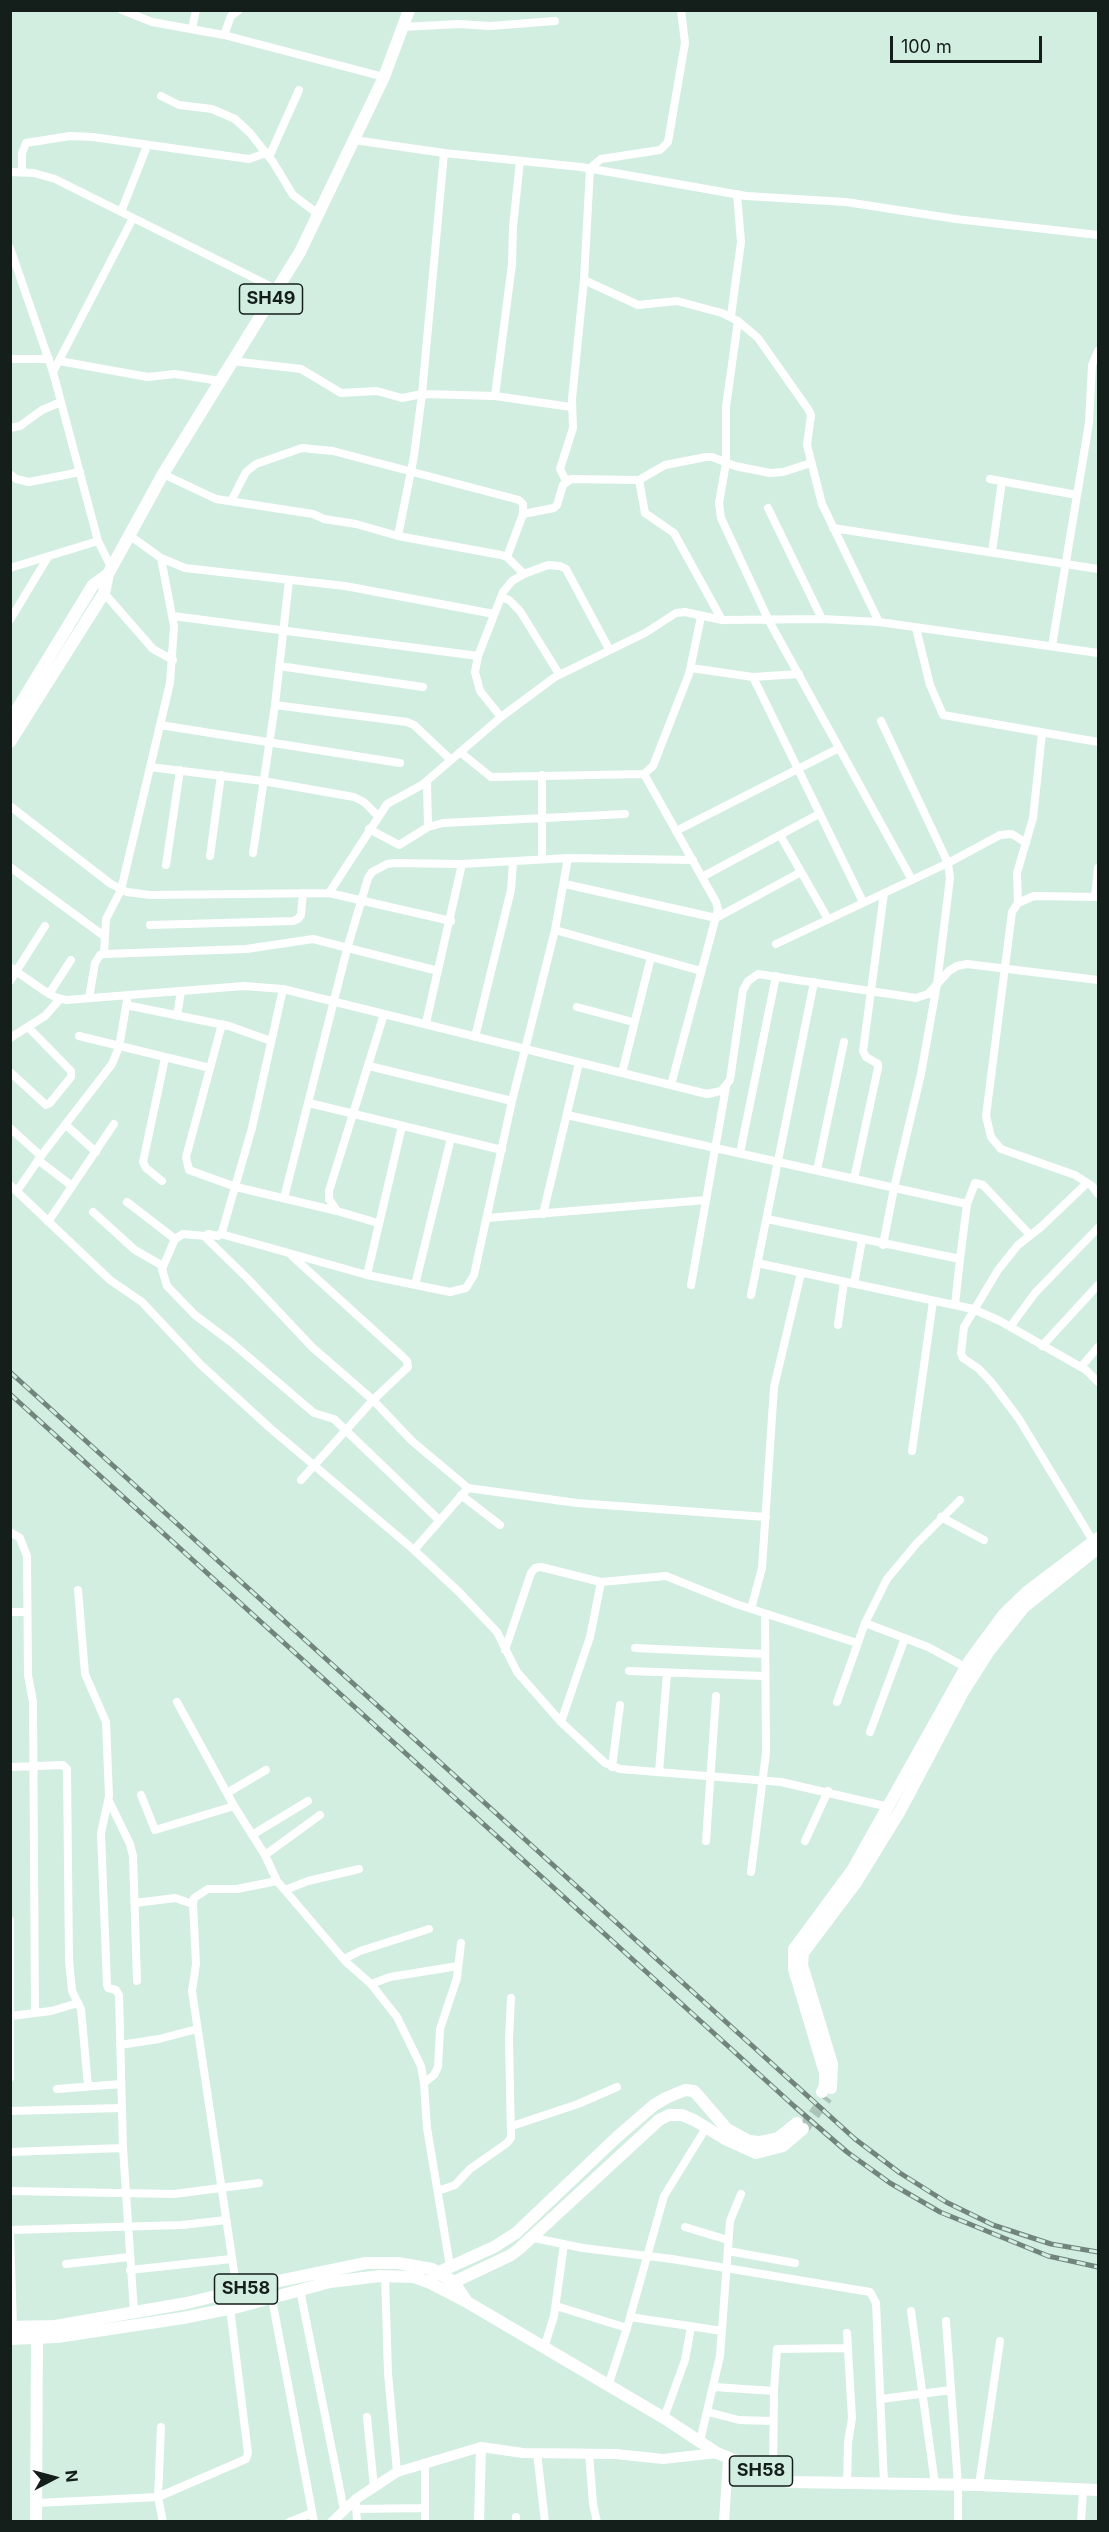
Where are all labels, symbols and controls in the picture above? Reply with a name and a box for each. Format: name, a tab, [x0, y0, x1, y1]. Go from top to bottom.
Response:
scale bar	[893, 24, 1044, 62]
text: 100 m	[901, 36, 952, 57]
road number: SH49	[240, 284, 302, 314]
road number: SH58	[214, 2274, 278, 2304]
north arrow	[24, 2448, 84, 2508]
road number: SH58	[730, 2456, 792, 2486]
text: N	[61, 2469, 82, 2483]

